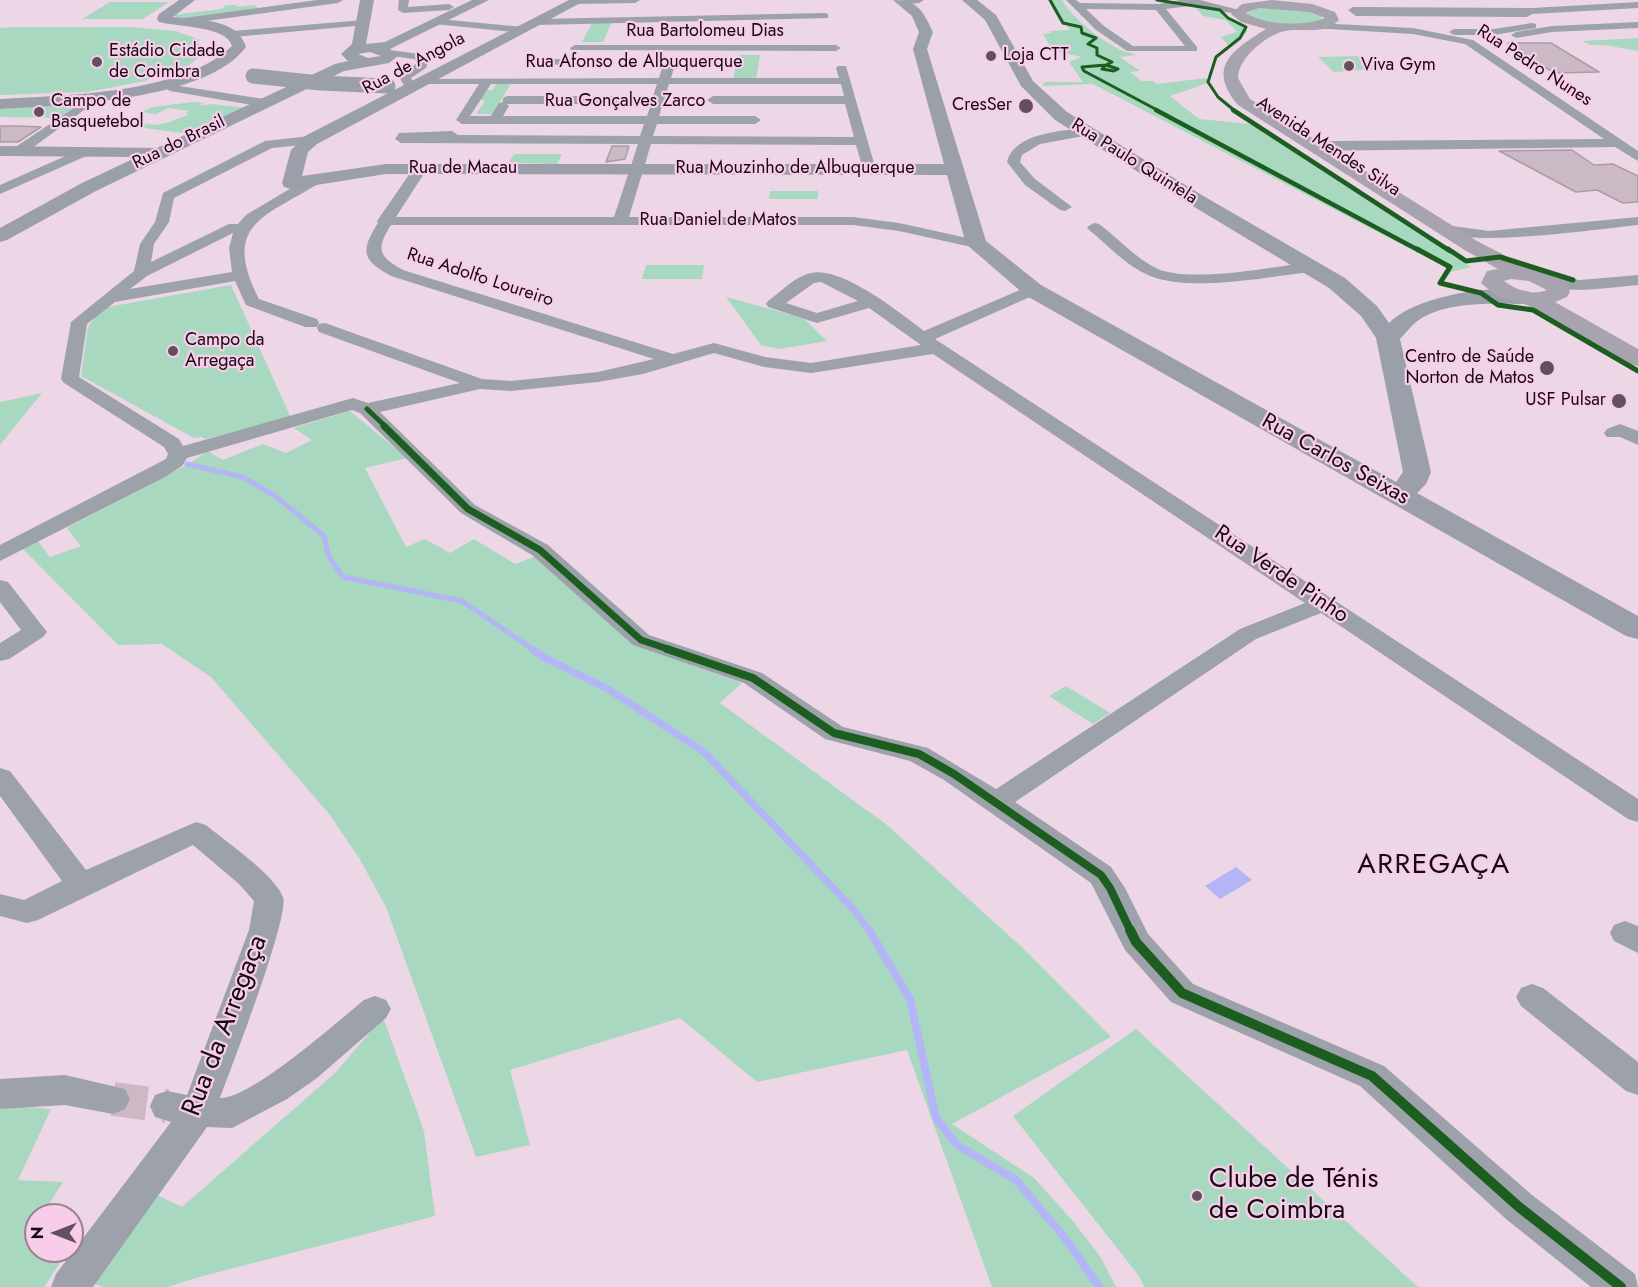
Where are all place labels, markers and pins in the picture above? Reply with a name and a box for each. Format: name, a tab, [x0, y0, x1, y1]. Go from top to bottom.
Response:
place label: Estádio Cidade de Coimbra	[109, 41, 225, 84]
place label: Loja CTT	[1003, 45, 1069, 67]
marker: Loja CTT	[984, 49, 998, 63]
marker: Estádio Cidade de Coimbra	[90, 55, 104, 69]
place label: Viva Gym	[1361, 55, 1436, 77]
marker: Viva Gym	[1342, 59, 1356, 73]
place label: Campo de Basquetebol	[51, 91, 144, 134]
place label: CresSer	[952, 95, 1012, 117]
marker: CresSer	[1017, 97, 1035, 115]
marker: Campo de Basquetebol	[32, 105, 46, 119]
place label: Campo da Arregaça	[185, 330, 264, 372]
marker: Campo da Arregaça	[166, 344, 180, 358]
place label: Centro de Saúde Norton de Matos	[1405, 347, 1534, 389]
marker: Centro de Saúde Norton de Matos	[1538, 359, 1556, 377]
place label: USF Pulsar	[1525, 390, 1606, 412]
marker: USF Pulsar	[1610, 392, 1628, 410]
place label: Clube de Ténis de Coimbra	[1209, 1164, 1379, 1227]
marker: Clube de Ténis de Coimbra	[1190, 1189, 1204, 1203]

